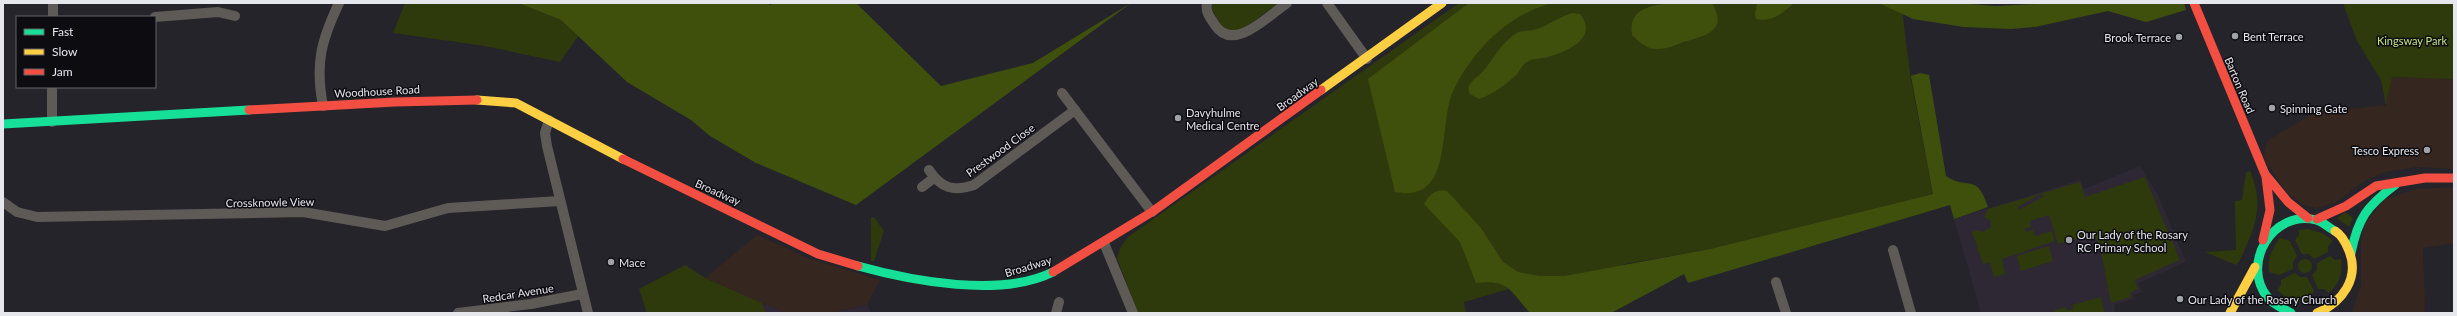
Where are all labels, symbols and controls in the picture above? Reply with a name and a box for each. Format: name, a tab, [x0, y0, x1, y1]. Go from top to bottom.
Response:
legend	[16, 16, 156, 88]
text: Fast	[52, 24, 74, 39]
place label: Bent Terrace	[2243, 30, 2304, 43]
place label: Brook Terrace	[2104, 31, 2171, 44]
marker: Bent Terrace	[2230, 31, 2240, 41]
marker: Brook Terrace	[2174, 32, 2184, 42]
park label: Kingsway Park	[2377, 34, 2447, 47]
text: Slow	[52, 44, 78, 59]
street label: Barton Road	[2222, 55, 2258, 115]
text: Jam	[52, 64, 73, 79]
street label: Broadway	[1274, 74, 1321, 113]
street label: Woodhouse Road	[334, 82, 420, 100]
place label: Spinning Gate	[2280, 102, 2348, 115]
marker: Spinning Gate	[2267, 103, 2277, 113]
place label: Davyhulme Medical Centre	[1186, 106, 1260, 132]
marker: Davyhulme Medical Centre	[1173, 113, 1183, 123]
street label: Prestwood Close	[963, 121, 1037, 179]
place label: Tesco Express	[2352, 144, 2419, 157]
marker: Tesco Express	[2422, 145, 2432, 155]
street label: Broadway	[693, 176, 743, 208]
street label: Crossknowle View	[226, 195, 315, 209]
place label: Our Lady of the Rosary RC Primary School	[2077, 228, 2188, 254]
marker: Our Lady of the Rosary RC Primary School	[2064, 235, 2074, 245]
street label: Broadway	[1003, 253, 1053, 279]
place label: Mace	[619, 256, 646, 269]
marker: Mace	[606, 257, 616, 267]
street label: Redcar Avenue	[481, 281, 555, 305]
place label: Our Lady of the Rosary Church	[2188, 293, 2336, 306]
marker: Our Lady of the Rosary Church	[2175, 294, 2185, 304]

